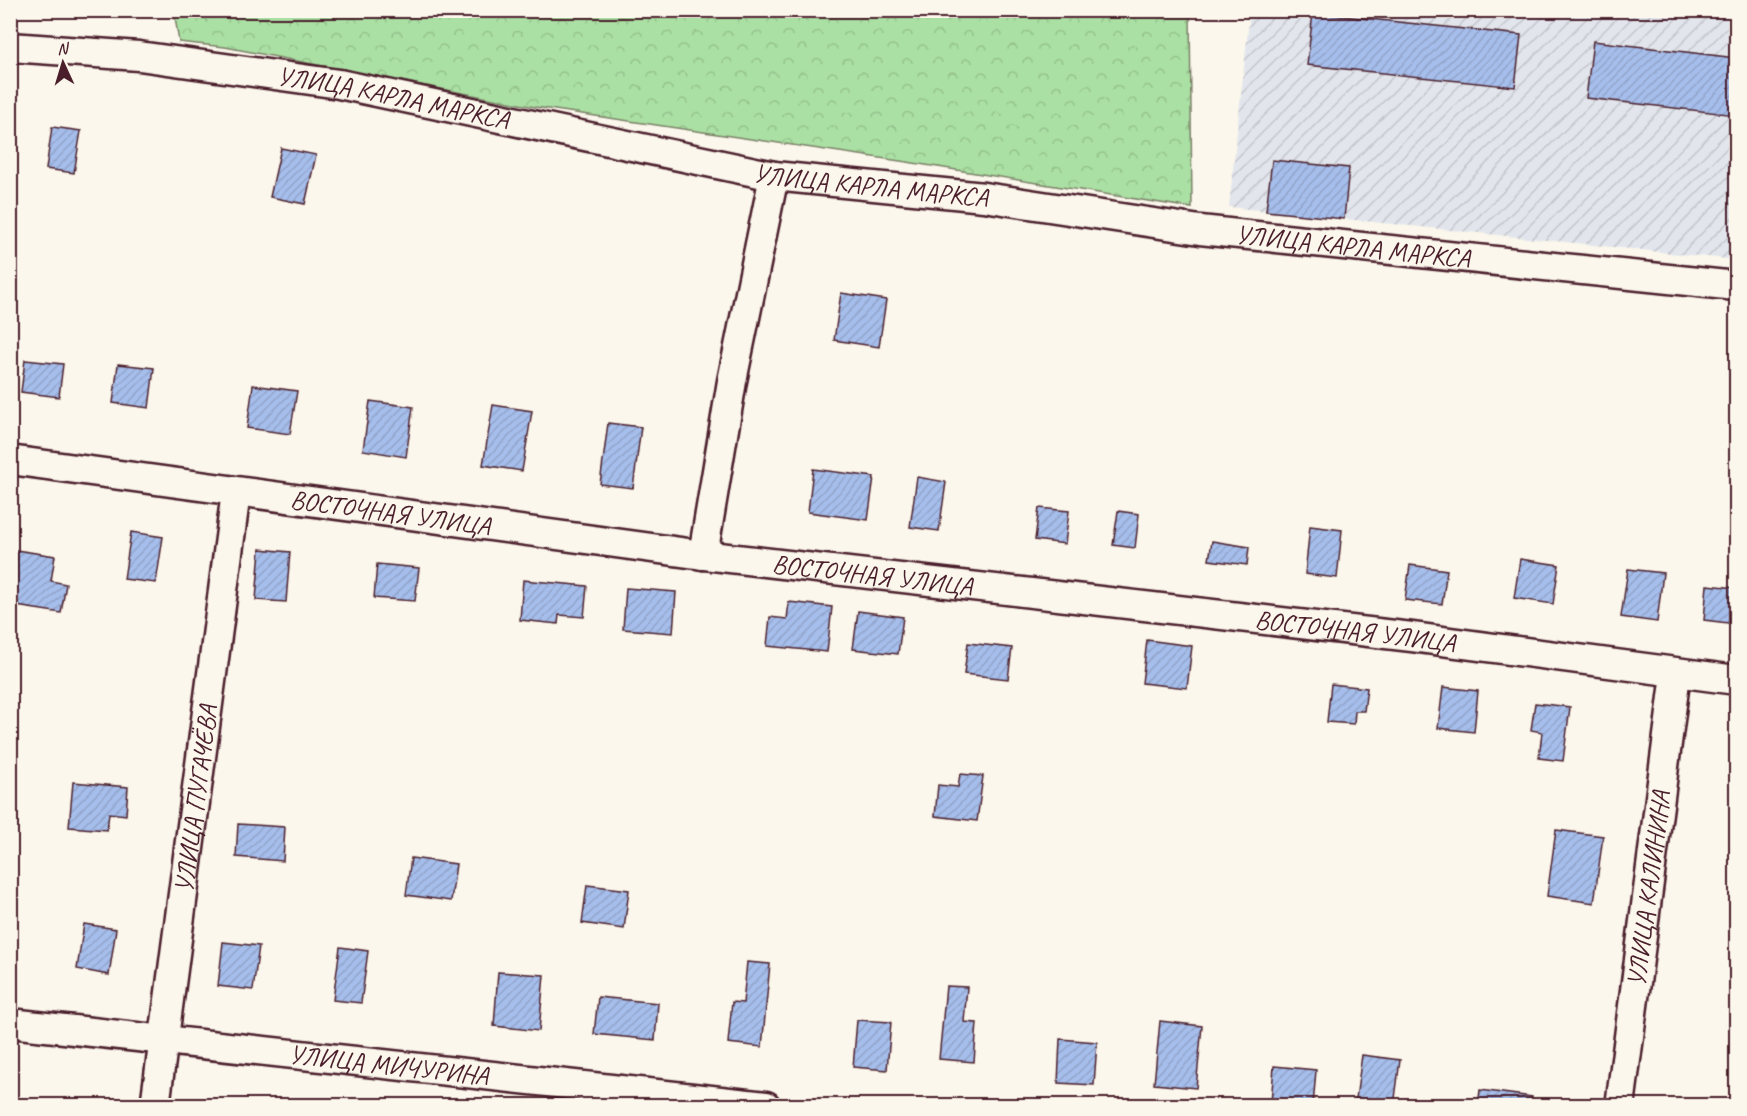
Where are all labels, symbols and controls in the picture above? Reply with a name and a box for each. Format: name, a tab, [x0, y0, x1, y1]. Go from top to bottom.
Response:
north arrow	[33, 33, 93, 93]
text: N	[56, 38, 71, 59]
street label: УЛИЦА КАРЛА МАРКСА	[275, 60, 514, 137]
street label: УЛИЦА КАРЛА МАРКСА	[750, 156, 991, 214]
street label: УЛИЦА КАРЛА МАРКСА	[1234, 218, 1473, 275]
street label: ВОСТОЧНАЯ УЛИЦА	[288, 483, 494, 543]
street label: ВОСТОЧНАЯ УЛИЦА	[770, 547, 976, 603]
street label: ВОСТОЧНАЯ УЛИЦА	[1253, 603, 1459, 660]
street label: УЛИЦА ПУГАЧЁВА	[167, 701, 225, 895]
street label: УЛИЦА КАЛИНИНА	[1620, 787, 1678, 989]
street label: УЛИЦА МИЧУРИНА	[287, 1038, 492, 1093]

